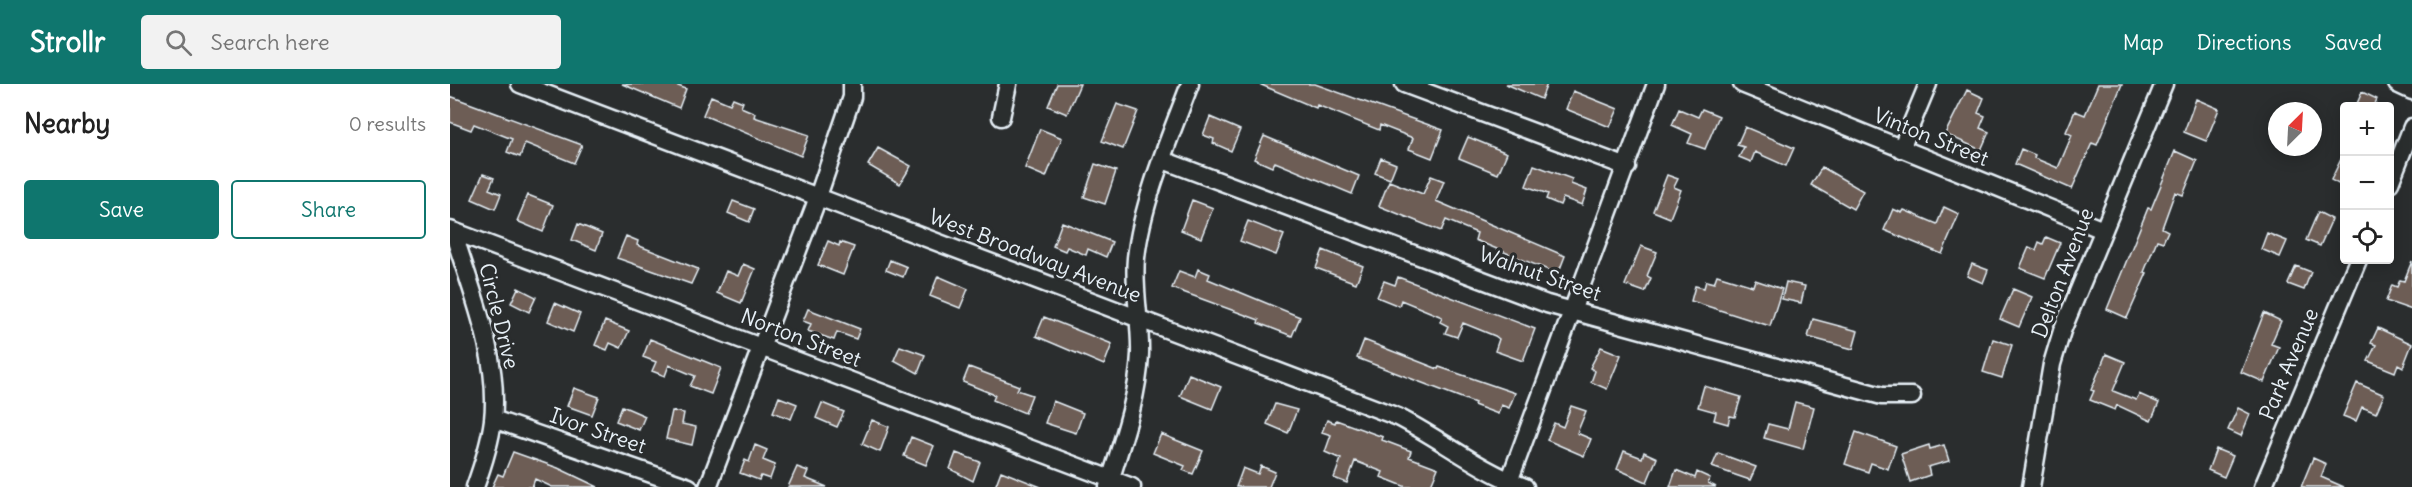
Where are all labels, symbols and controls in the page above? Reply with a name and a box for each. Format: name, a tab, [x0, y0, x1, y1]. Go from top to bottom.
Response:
search box	[141, 15, 561, 69]
text: Strollr	[30, 24, 105, 60]
icon: search	[162, 26, 195, 59]
text: Search here	[210, 28, 330, 56]
text: Map	[2123, 29, 2164, 56]
text: Directions	[2197, 29, 2291, 56]
text: Saved	[2324, 29, 2382, 56]
street label: Vinton Street	[1870, 101, 1993, 172]
north arrow	[2268, 102, 2322, 156]
map controls	[2340, 102, 2394, 264]
button: +	[2340, 102, 2394, 156]
text: Nearby	[24, 107, 110, 140]
text: 0 results	[349, 111, 426, 136]
button: −	[2340, 156, 2394, 210]
button: Save	[24, 180, 219, 239]
button: Share	[231, 180, 426, 239]
street label: West Broadway Avenue	[925, 203, 1145, 308]
street label: Delton Avenue	[2025, 204, 2100, 342]
button: locate	[2340, 210, 2394, 264]
street label: Walnut Street	[1475, 240, 1605, 307]
street label: Circle Drive	[473, 260, 526, 372]
street label: Norton Street	[737, 302, 865, 373]
street label: Park Avenue	[2253, 304, 2324, 424]
street label: Ivor Street	[547, 401, 650, 460]

